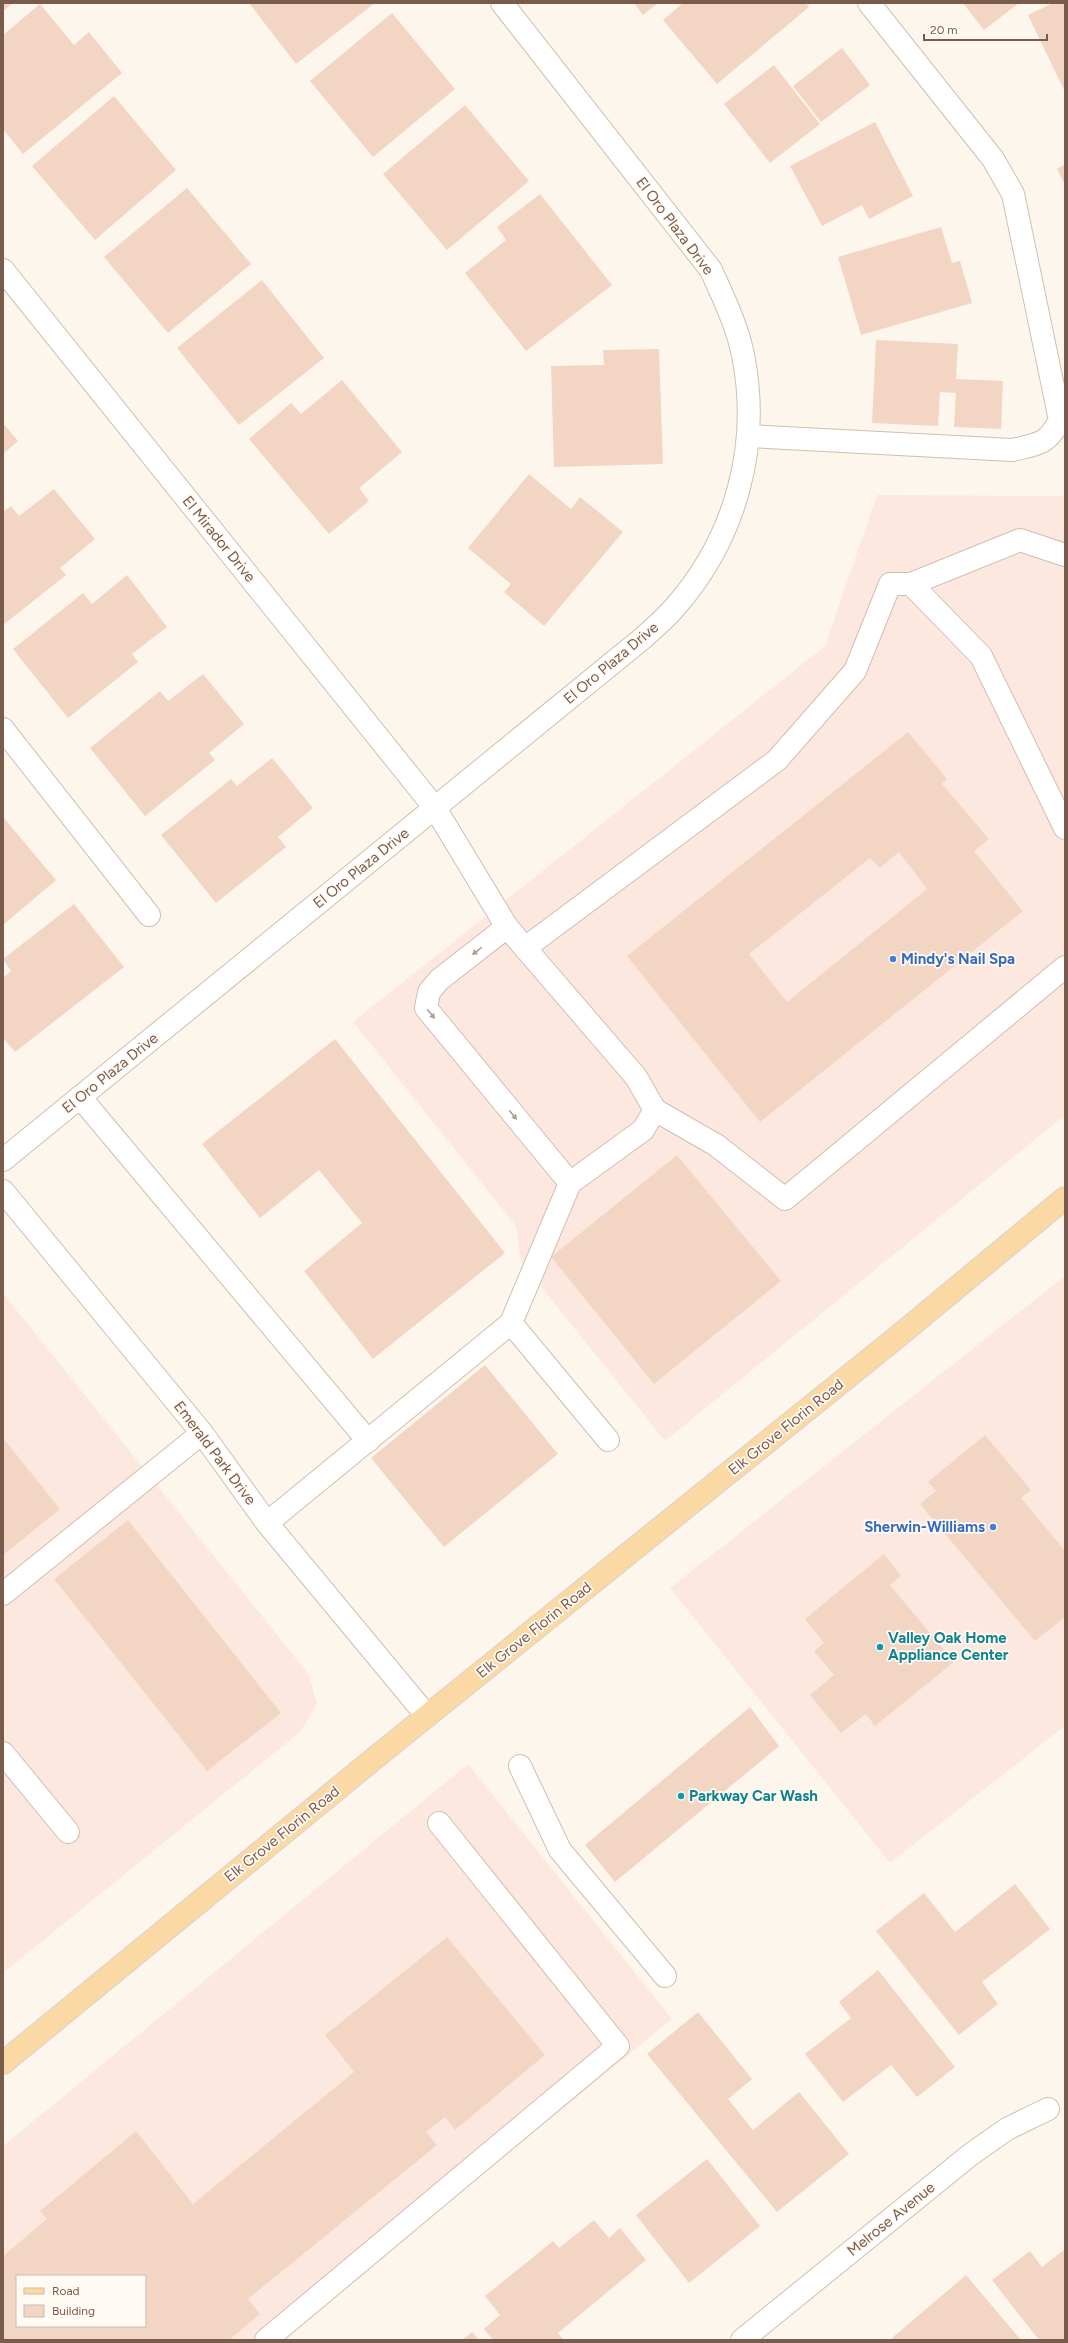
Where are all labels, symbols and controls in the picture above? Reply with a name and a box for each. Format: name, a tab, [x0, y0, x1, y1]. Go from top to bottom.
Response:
scale bar	[924, 16, 1047, 42]
text: 20 m	[930, 23, 958, 37]
street label: El Oro Plaza Drive	[632, 173, 718, 279]
street label: El Mirador Drive	[179, 492, 259, 586]
street label: El Oro Plaza Drive	[560, 618, 662, 708]
street label: El Oro Plaza Drive	[309, 824, 413, 912]
one-way arrow	[471, 947, 482, 955]
place label: Mindy's Nail Spa	[901, 950, 1015, 968]
marker: Mindy's Nail Spa	[888, 954, 898, 964]
one-way arrow	[427, 1009, 436, 1019]
street label: El Oro Plaza Drive	[58, 1029, 162, 1117]
one-way arrow	[509, 1109, 518, 1120]
street label: Elk Grove Florin Road	[725, 1375, 847, 1479]
street label: Emerald Park Drive	[170, 1398, 260, 1508]
place label: Sherwin-Williams	[864, 1518, 985, 1536]
marker: Sherwin-Williams	[988, 1522, 998, 1532]
street label: Elk Grove Florin Road	[473, 1578, 595, 1682]
place label: Valley Oak Home Appliance Center	[888, 1629, 1009, 1664]
marker: Valley Oak Home Appliance Center	[875, 1642, 885, 1652]
street label: Elk Grove Florin Road	[221, 1782, 343, 1886]
place label: Parkway Car Wash	[689, 1787, 818, 1805]
marker: Parkway Car Wash	[676, 1791, 686, 1801]
street label: Melrose Avenue	[844, 2178, 938, 2260]
legend	[16, 2275, 146, 2327]
text: Road	[52, 2284, 80, 2298]
text: Building	[52, 2304, 95, 2318]

